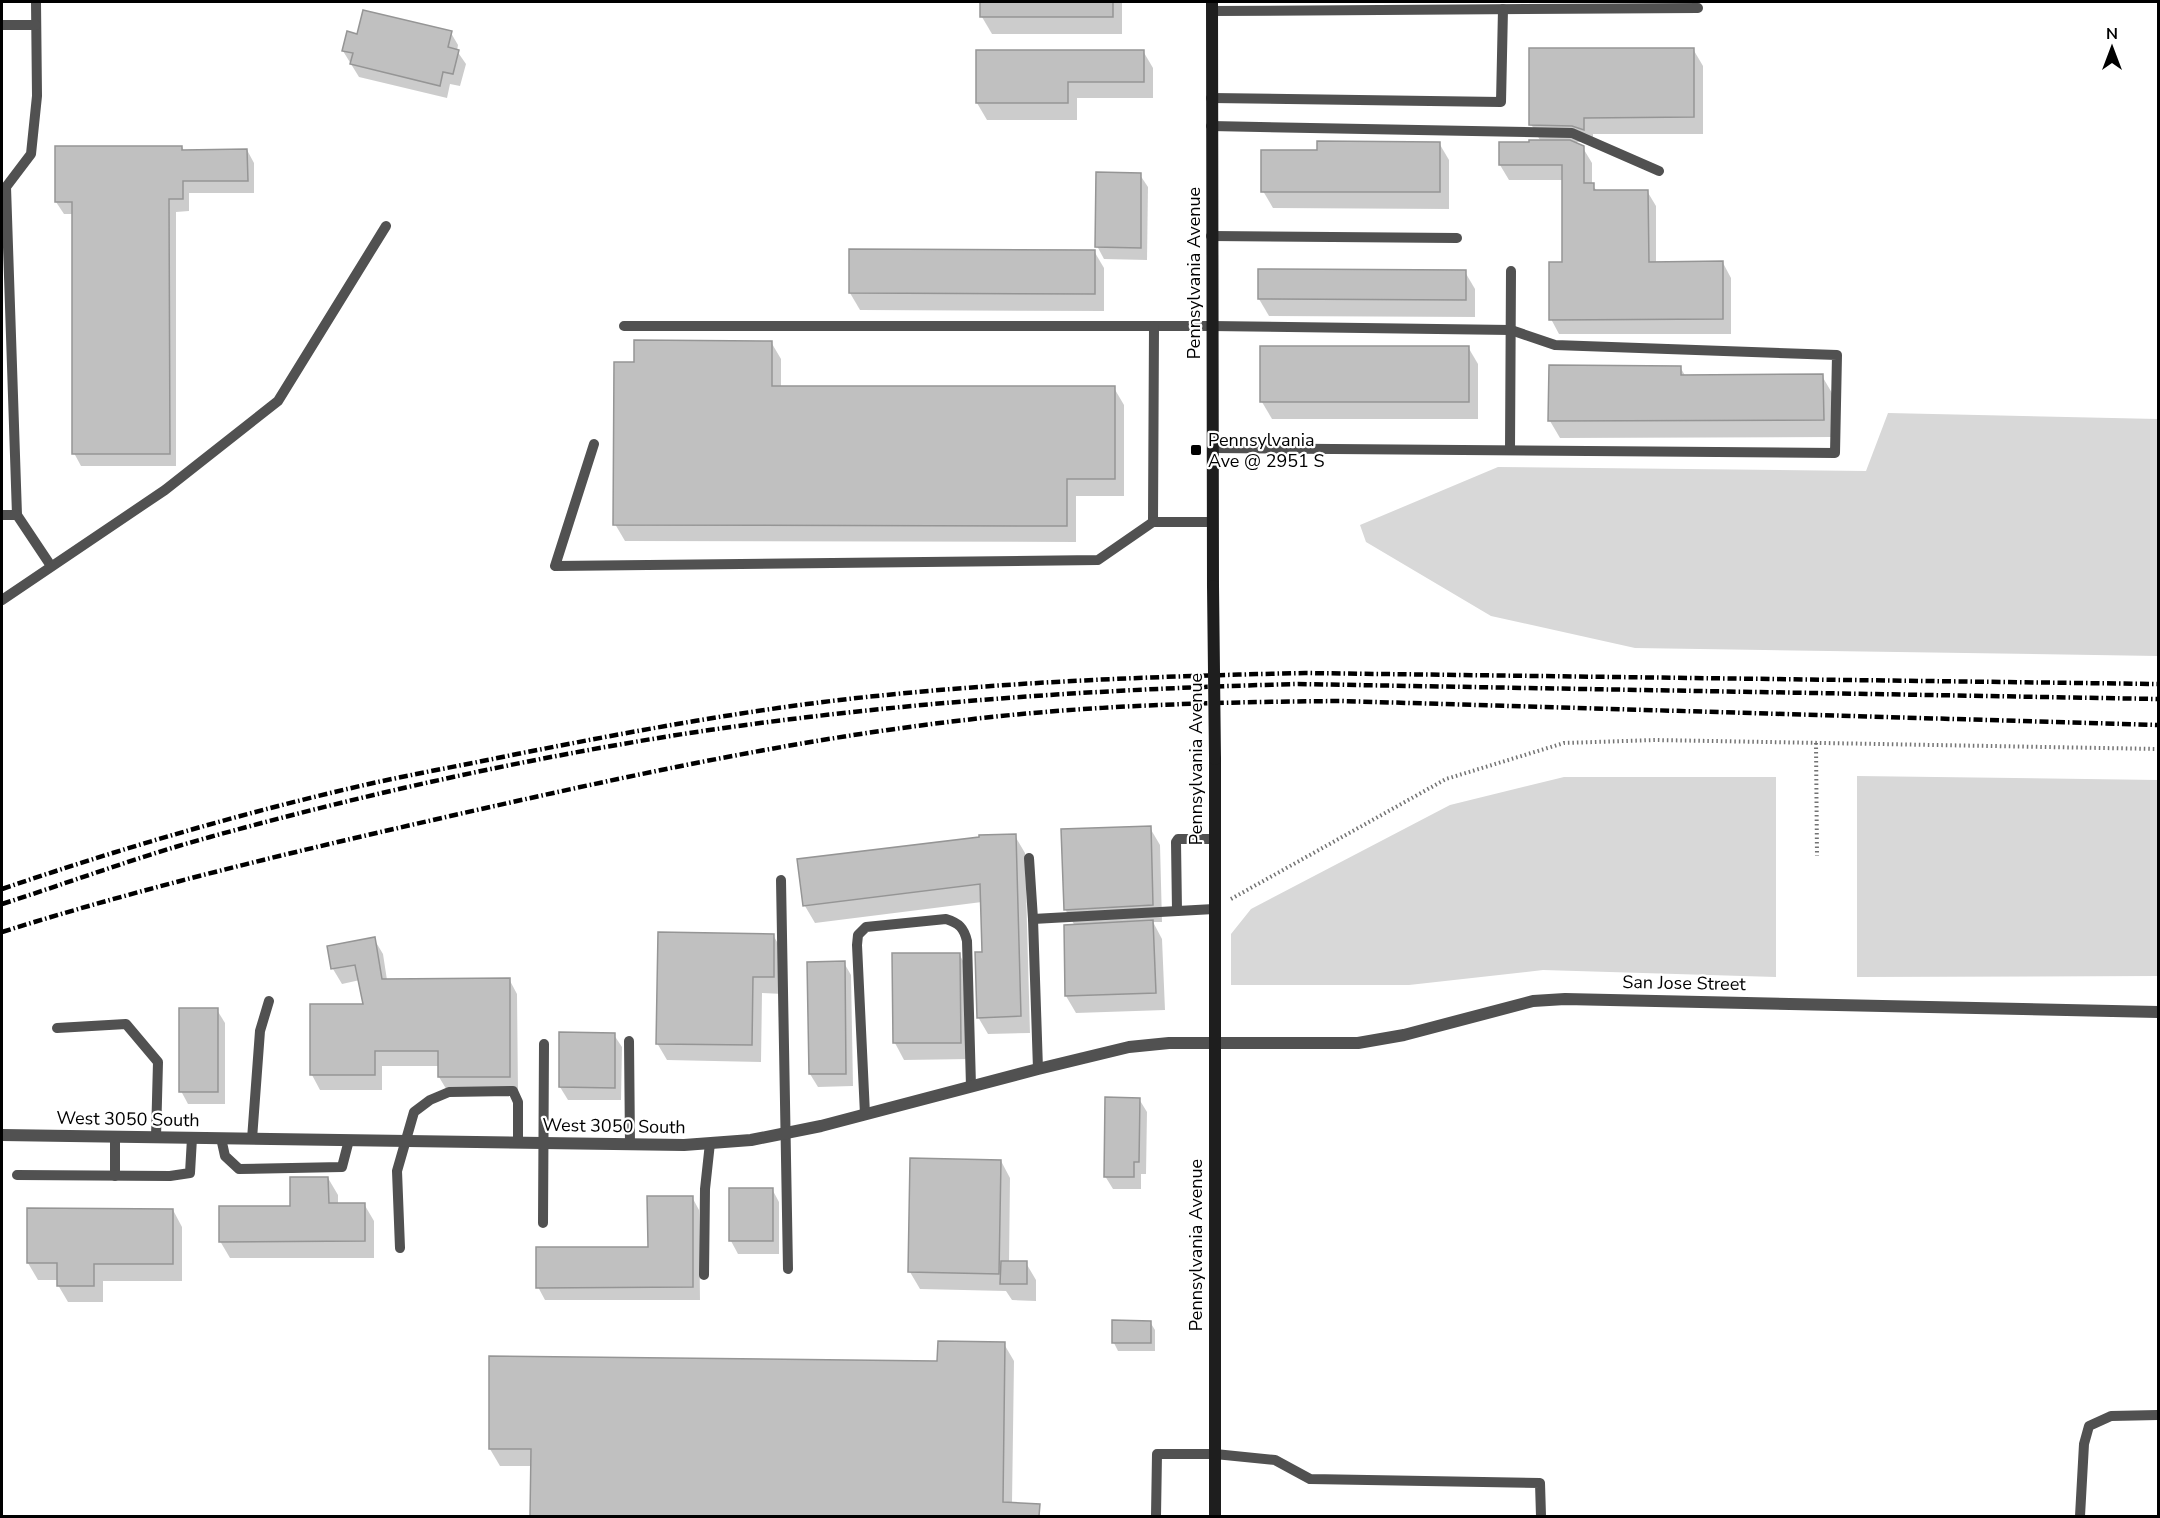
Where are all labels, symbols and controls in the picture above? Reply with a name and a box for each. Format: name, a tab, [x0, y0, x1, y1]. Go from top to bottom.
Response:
north arrow	[2082, 18, 2142, 78]
text: N	[2106, 23, 2118, 45]
street label: Pennsylvania Avenue	[1182, 187, 1206, 359]
place label: Pennsylvania Ave @ 2951 S	[1208, 428, 1325, 473]
marker: Pennsylvania Ave @ 2951 S	[1189, 443, 1203, 457]
street label: Pennsylvania Avenue	[1184, 673, 1208, 845]
street label: San Jose Street	[1622, 970, 1747, 996]
street label: West 3050 South	[56, 1106, 200, 1132]
street label: West 3050 South	[542, 1113, 686, 1139]
street label: Pennsylvania Avenue	[1184, 1159, 1208, 1331]

